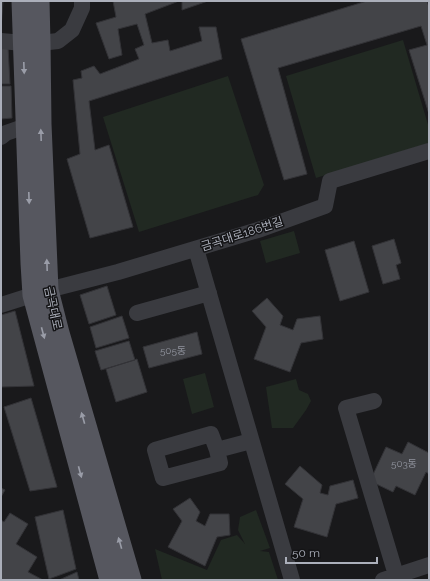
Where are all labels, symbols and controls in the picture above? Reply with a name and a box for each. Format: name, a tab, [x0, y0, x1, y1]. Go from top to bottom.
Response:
one-way arrow	[21, 62, 27, 75]
one-way arrow	[38, 128, 44, 141]
one-way arrow	[25, 192, 32, 204]
street label: 금곡대로186번길	[199, 214, 285, 254]
one-way arrow	[43, 259, 50, 271]
street label: 금곡대로	[42, 285, 64, 331]
one-way arrow	[40, 327, 46, 339]
house number: 505동	[160, 345, 186, 356]
one-way arrow	[80, 411, 86, 423]
house number: 503동	[391, 458, 417, 469]
one-way arrow	[78, 466, 84, 478]
one-way arrow	[117, 536, 123, 548]
scale bar	[286, 539, 377, 565]
text: 50 m	[292, 546, 320, 560]

